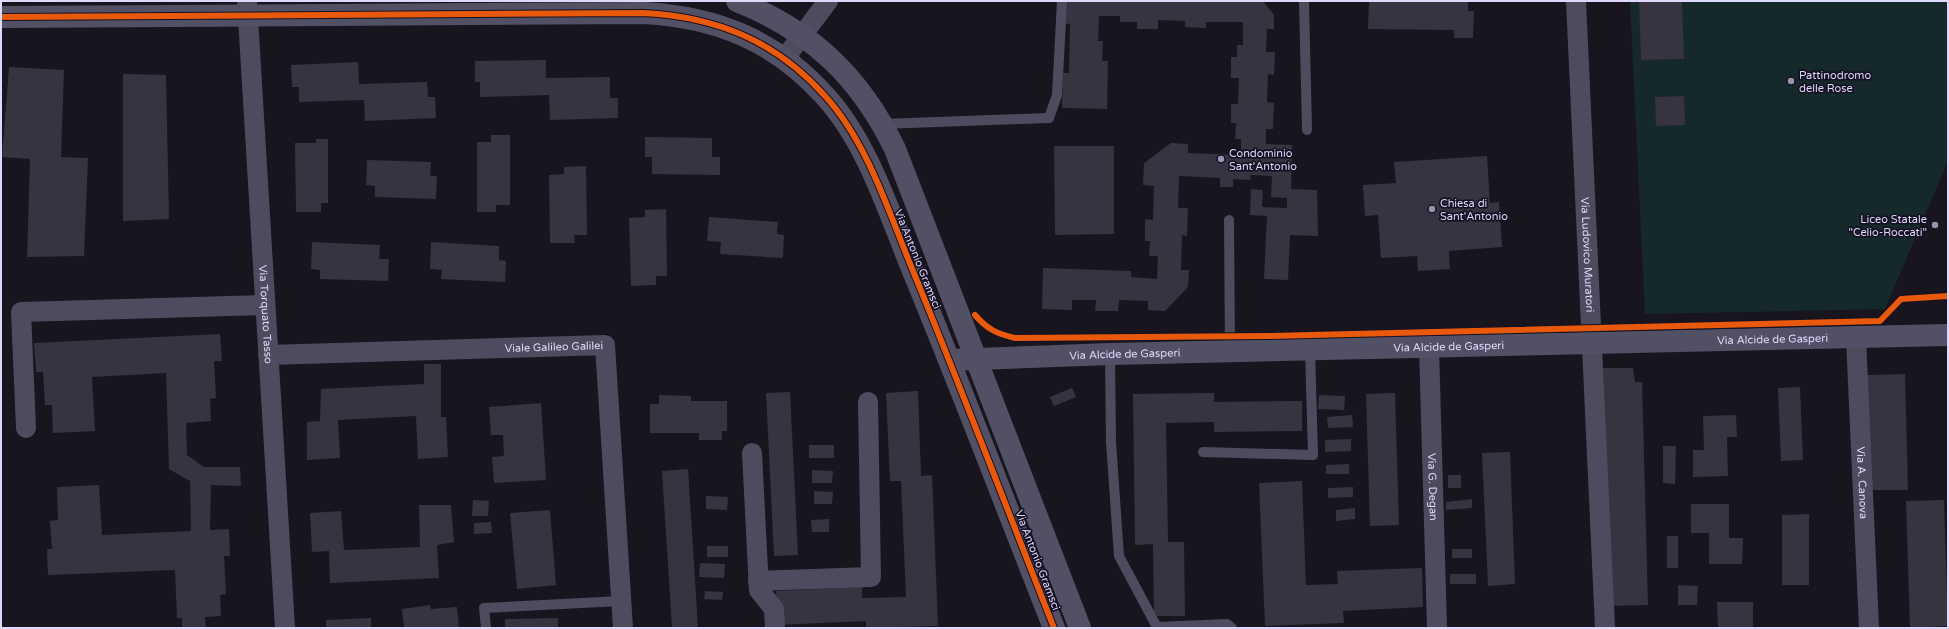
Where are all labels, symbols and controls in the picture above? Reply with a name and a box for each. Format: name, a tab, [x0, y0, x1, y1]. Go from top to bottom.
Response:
place label: Pattinodromo delle Rose	[1799, 69, 1871, 95]
marker: Pattinodromo delle Rose	[1786, 76, 1796, 86]
place label: Condominio Sant'Antonio	[1229, 147, 1297, 173]
marker: Condominio Sant'Antonio	[1216, 154, 1226, 164]
place label: Chiesa di Sant'Antonio	[1440, 197, 1508, 223]
street label: Via Ludovico Muratori	[1578, 197, 1596, 313]
marker: Chiesa di Sant'Antonio	[1427, 204, 1437, 214]
street label: Via Antonio Gramsci	[892, 207, 944, 311]
place label: Liceo Statale "Celio-Roccati"	[1848, 213, 1927, 239]
marker: Liceo Statale "Celio-Roccati"	[1930, 220, 1940, 230]
street label: Via Torquato Tasso	[256, 265, 275, 364]
street label: Via Alcide de Gasperi	[1717, 332, 1828, 347]
street label: Viale Galileo Galilei	[504, 339, 603, 355]
street label: Via Alcide de Gasperi	[1393, 339, 1504, 355]
street label: Via Alcide de Gasperi	[1069, 346, 1180, 363]
street label: Via A. Canova	[1854, 446, 1870, 519]
street label: Via G. Degan	[1425, 453, 1440, 521]
street label: Via Antonio Gramsci	[1012, 508, 1063, 612]

